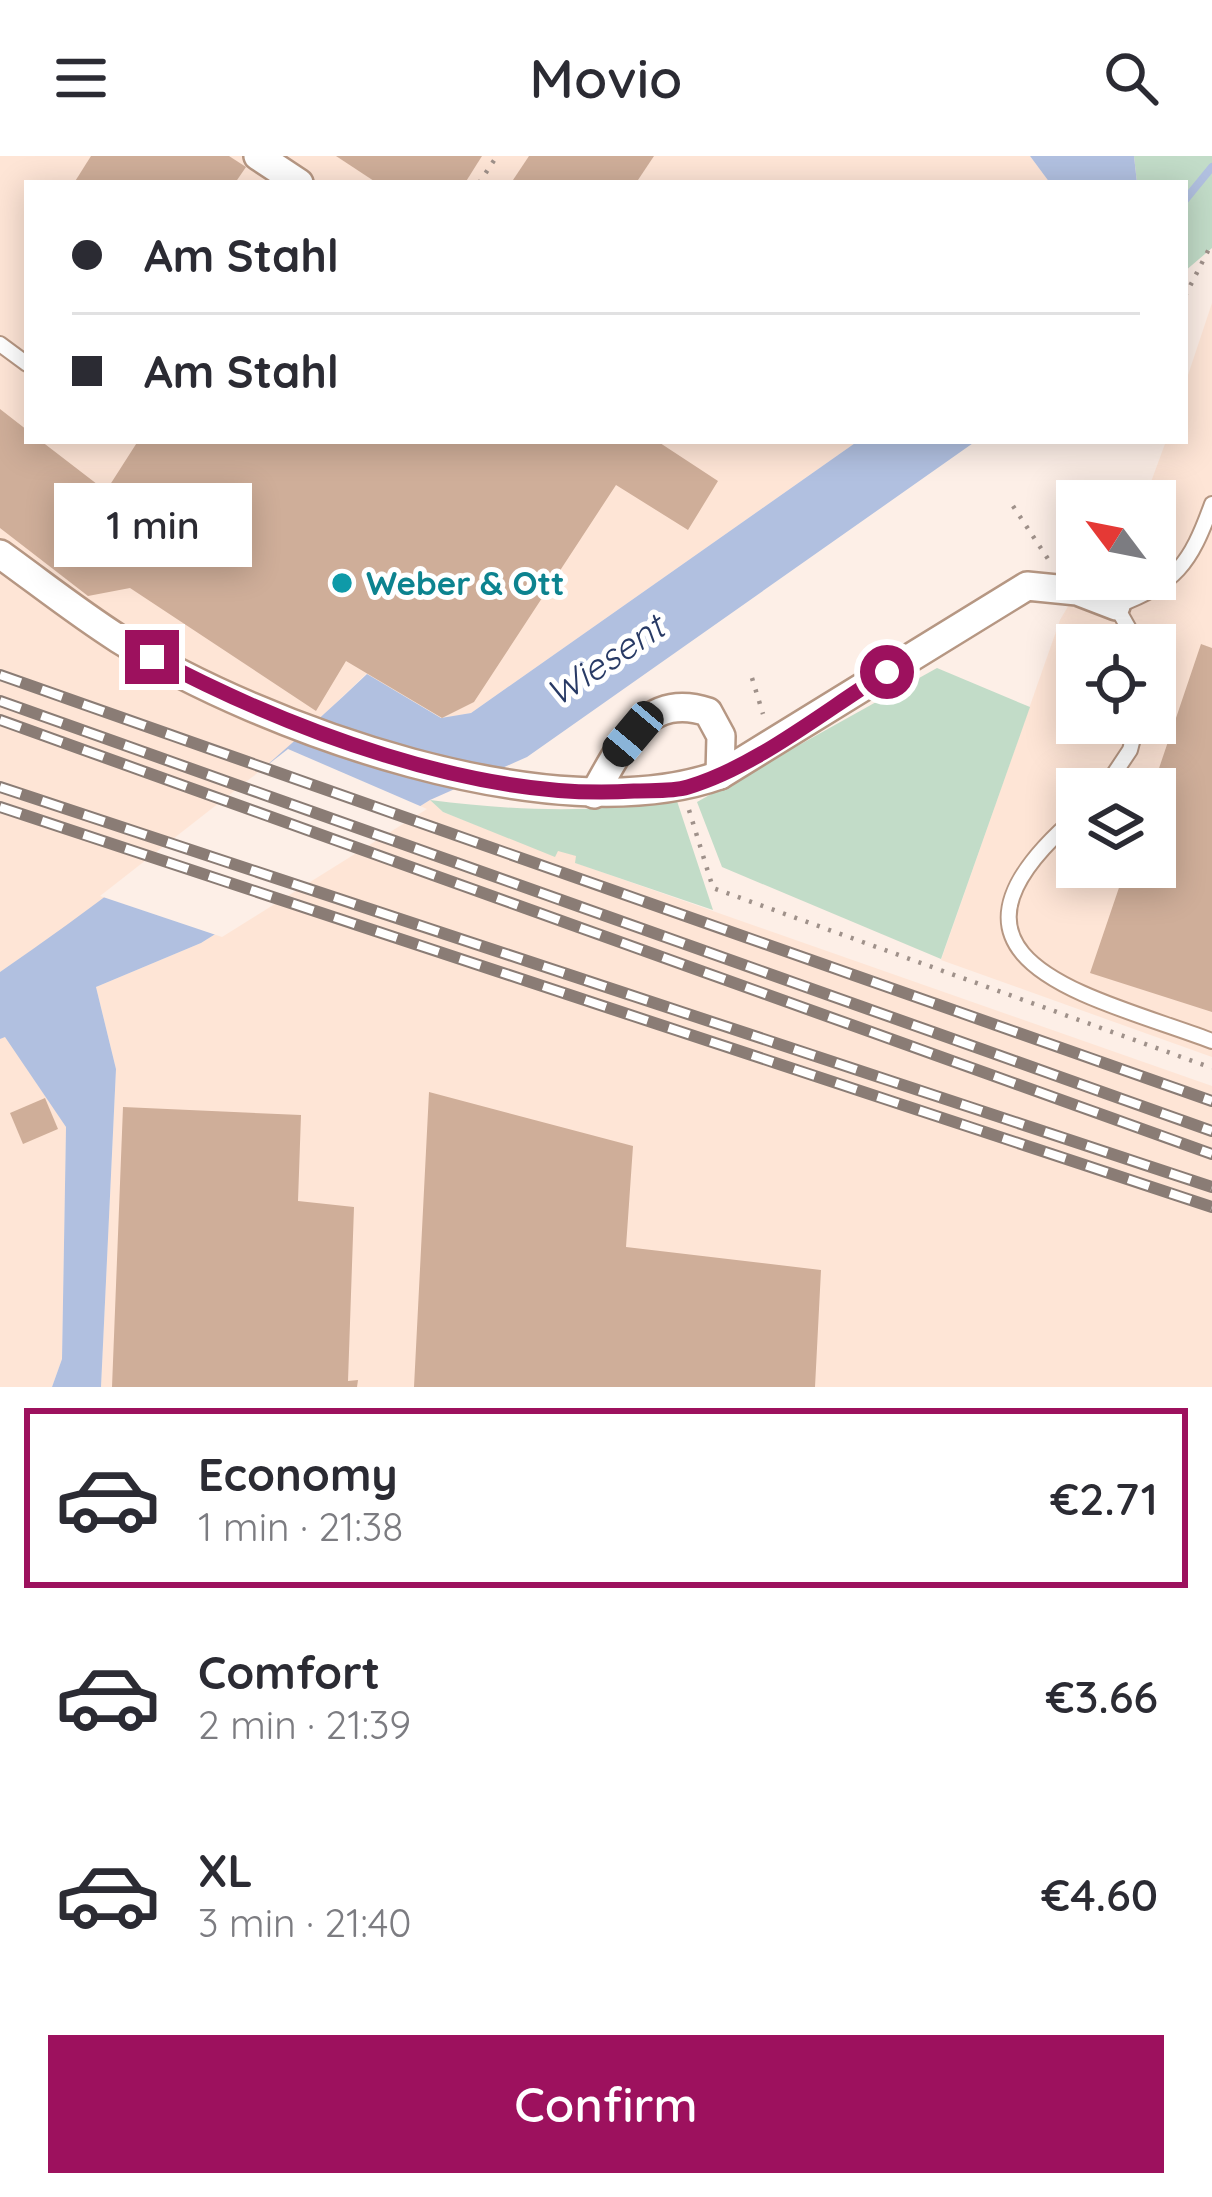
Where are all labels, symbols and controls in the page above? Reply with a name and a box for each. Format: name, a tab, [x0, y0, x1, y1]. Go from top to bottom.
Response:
text: Movio	[530, 44, 682, 112]
icon: menu	[48, 45, 114, 111]
icon: search	[1098, 45, 1164, 111]
text: Am Stahl	[144, 227, 339, 283]
text: Am Stahl	[144, 343, 339, 399]
north arrow	[1056, 480, 1176, 600]
map controls	[1056, 480, 1176, 888]
callout: 1 min	[53, 483, 251, 567]
text: 1 min	[106, 500, 200, 549]
place label: Weber & Ott	[366, 562, 565, 603]
marker: Weber & Ott	[329, 570, 355, 596]
water label: Wiesent	[537, 602, 676, 715]
button: locate	[1056, 624, 1176, 744]
route end	[125, 630, 179, 684]
route start	[860, 645, 914, 699]
car	[596, 695, 670, 773]
button: layers	[1056, 768, 1176, 888]
icon: car	[54, 1444, 162, 1552]
text: Economy	[198, 1446, 398, 1502]
text: €2.71	[1050, 1470, 1158, 1526]
text: 1 min · 21:38	[198, 1502, 403, 1551]
icon: car	[54, 1642, 162, 1750]
text: Comfort	[198, 1644, 380, 1700]
text: €3.66	[1046, 1668, 1158, 1724]
text: 2 min · 21:39	[198, 1700, 411, 1749]
icon: car	[54, 1840, 162, 1948]
text: XL	[198, 1842, 253, 1898]
text: €4.60	[1041, 1866, 1158, 1922]
text: 3 min · 21:40	[198, 1898, 412, 1947]
button: Confirm	[48, 2035, 1164, 2173]

